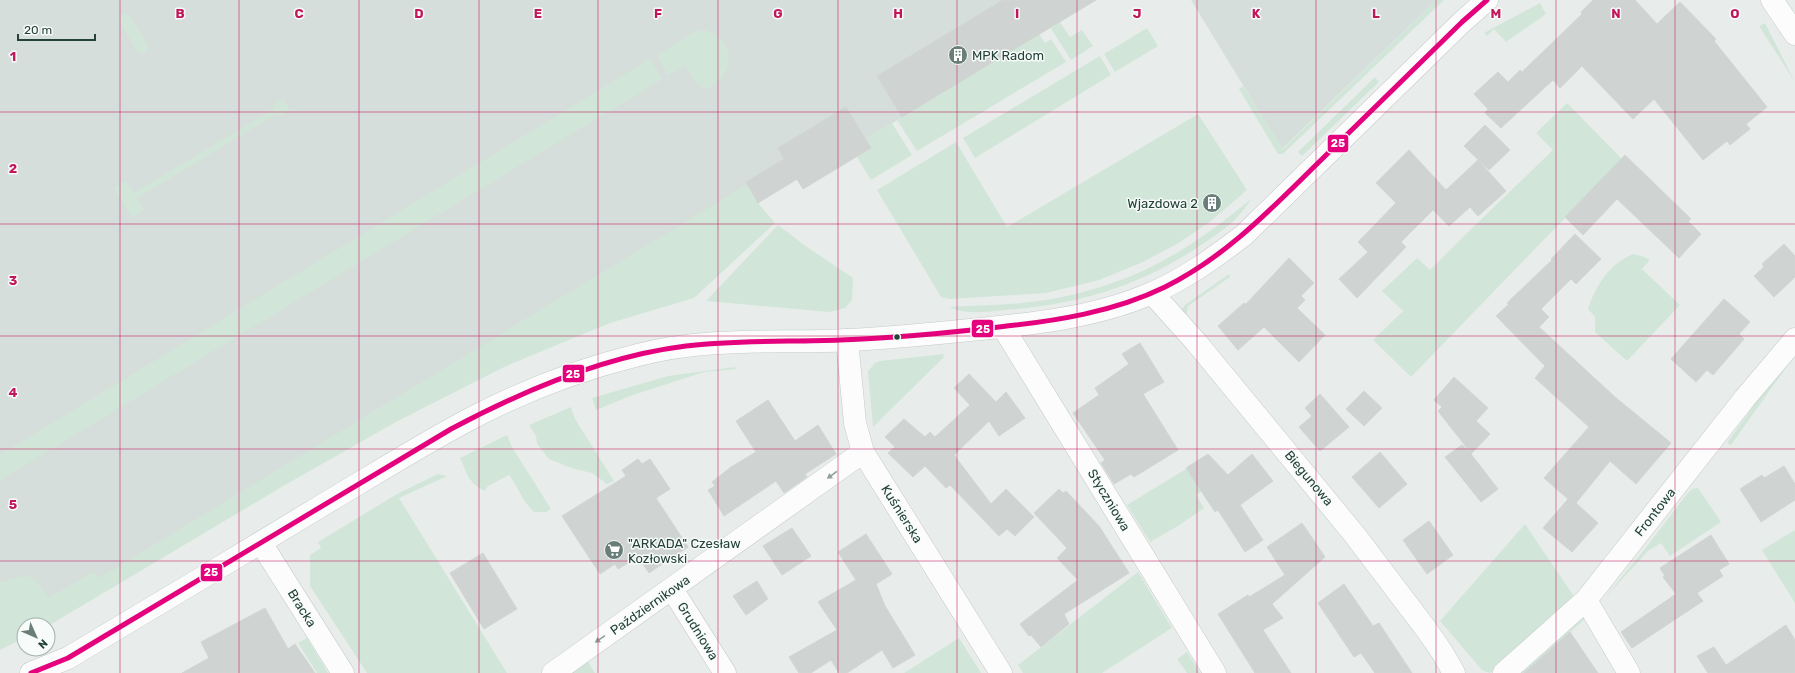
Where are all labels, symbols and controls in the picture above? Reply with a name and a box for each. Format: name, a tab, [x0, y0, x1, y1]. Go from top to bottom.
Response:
text: B	[175, 6, 185, 21]
text: C	[294, 6, 304, 21]
text: D	[414, 6, 424, 21]
text: E	[534, 6, 542, 21]
text: F	[654, 6, 662, 21]
text: G	[773, 6, 783, 21]
text: H	[893, 6, 903, 21]
text: I	[1015, 6, 1019, 21]
text: J	[1133, 6, 1141, 21]
text: K	[1252, 6, 1261, 21]
text: L	[1372, 6, 1380, 21]
text: M	[1491, 6, 1501, 21]
text: N	[1611, 6, 1621, 21]
text: O	[1730, 6, 1740, 21]
scale bar	[18, 16, 95, 42]
text: 20 m	[24, 23, 52, 37]
building icon: MPK Radom	[947, 44, 969, 66]
place label: MPK Radom	[972, 48, 1044, 63]
text: 1	[10, 49, 16, 64]
line badge: 25	[1327, 134, 1349, 153]
text: 25	[1331, 137, 1345, 150]
text: 2	[9, 161, 17, 176]
building icon: Wjazdowa 2	[1201, 192, 1223, 214]
place label: Wjazdowa 2	[1127, 196, 1198, 211]
text: 3	[9, 273, 18, 288]
line badge: 25	[971, 319, 994, 338]
text: 25	[976, 323, 990, 336]
unlabelled marker	[892, 332, 902, 342]
line badge: 25	[562, 364, 585, 383]
text: 25	[566, 368, 580, 381]
text: 4	[9, 385, 18, 400]
street label: Biegunowa	[1281, 447, 1336, 509]
street label: Styczniowa	[1085, 466, 1133, 534]
one-way arrow	[826, 471, 837, 479]
street label: Kuśnierska	[878, 482, 926, 546]
street label: Frontowa	[1631, 485, 1679, 539]
text: 5	[9, 497, 17, 512]
place label: "ARKADA" Czesław Kozłowski	[628, 536, 741, 566]
supermarket icon: "ARKADA" Czesław Kozłowski	[603, 539, 625, 561]
line badge: 25	[200, 563, 223, 582]
text: 25	[204, 566, 218, 579]
street label: Październikowa	[607, 572, 693, 638]
street label: Bracka	[285, 586, 319, 630]
street label: Grudniowa	[674, 599, 722, 663]
north arrow	[16, 617, 56, 657]
one-way arrow	[595, 635, 606, 643]
text: N	[35, 636, 50, 651]

